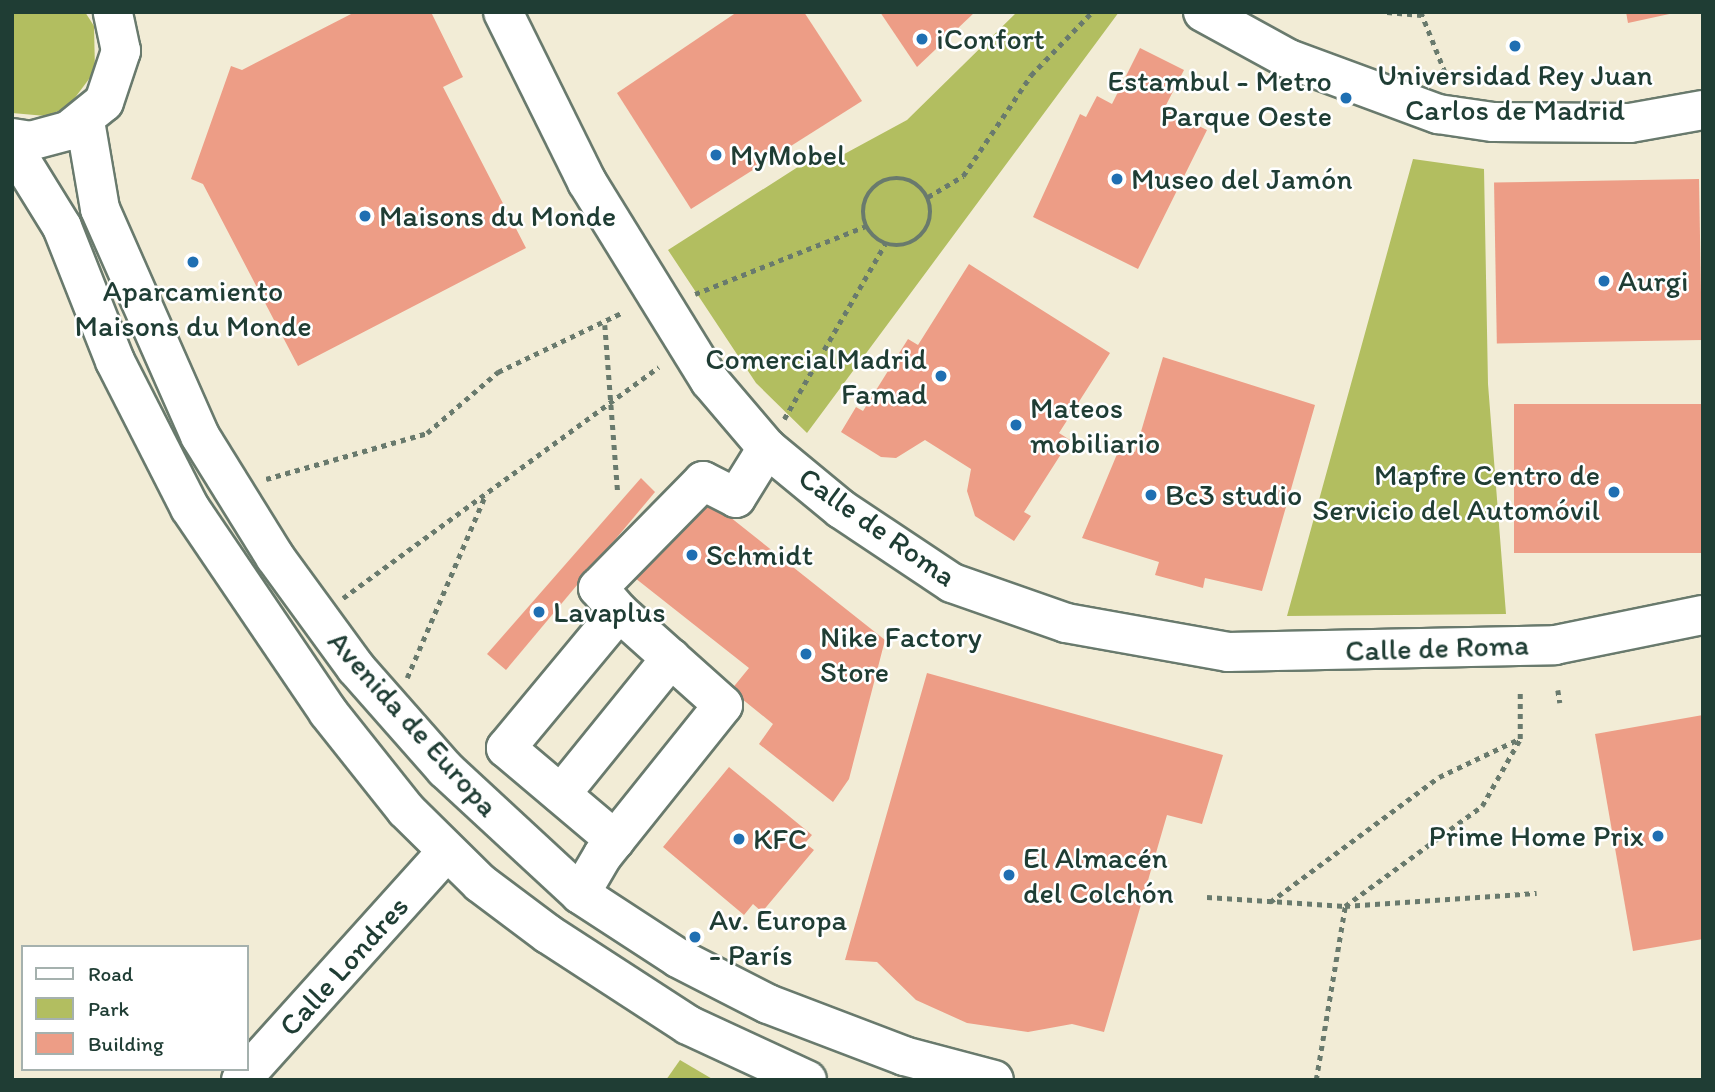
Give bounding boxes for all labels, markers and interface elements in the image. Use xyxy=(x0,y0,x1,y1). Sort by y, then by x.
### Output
place label: iConfort xyxy=(936,21,1045,57)
marker: iConfort xyxy=(914,31,930,47)
marker: Universidad Rey Juan Carlos de Madrid xyxy=(1507,38,1523,54)
place label: Universidad Rey Juan Carlos de Madrid xyxy=(1377,57,1653,127)
place label: Estambul - Metro Parque Oeste xyxy=(1108,63,1332,134)
marker: Estambul - Metro Parque Oeste xyxy=(1338,90,1354,106)
place label: MyMobel xyxy=(730,137,846,173)
marker: MyMobel xyxy=(708,147,724,163)
place label: Museo del Jamón xyxy=(1131,161,1353,197)
marker: Museo del Jamón xyxy=(1109,171,1125,187)
place label: Maisons du Monde xyxy=(379,198,617,234)
marker: Maisons du Monde xyxy=(357,208,373,224)
marker: Aparcamiento Maisons du Monde xyxy=(185,254,201,270)
place label: Aurgi xyxy=(1618,263,1688,299)
place label: Aparcamiento Maisons du Monde xyxy=(74,273,312,344)
marker: Aurgi xyxy=(1596,273,1612,289)
place label: ComercialMadrid Famad xyxy=(705,341,927,412)
marker: ComercialMadrid Famad xyxy=(933,368,949,384)
place label: Mateos mobiliario xyxy=(1030,390,1160,460)
marker: Mateos mobiliario xyxy=(1008,417,1024,433)
place label: Mapfre Centro de Servicio del Automóvil xyxy=(1314,457,1600,528)
street label: Calle de Roma xyxy=(791,460,963,594)
place label: Bc3 studio xyxy=(1165,477,1302,513)
marker: Mapfre Centro de Servicio del Automóvil xyxy=(1606,484,1622,500)
marker: Bc3 studio xyxy=(1143,487,1159,503)
place label: Schmidt xyxy=(706,537,813,573)
marker: Schmidt xyxy=(684,547,700,563)
place label: Lavaplus xyxy=(553,594,666,630)
marker: Lavaplus xyxy=(531,604,547,620)
place label: Nike Factory Store xyxy=(820,619,981,690)
street label: Avenida de Europa xyxy=(320,624,506,824)
street label: Calle de Roma xyxy=(1345,627,1529,669)
marker: Nike Factory Store xyxy=(798,646,814,662)
place label: Prime Home Prix xyxy=(1429,818,1644,854)
place label: KFC xyxy=(753,821,807,857)
marker: Prime Home Prix xyxy=(1650,828,1666,844)
marker: KFC xyxy=(731,831,747,847)
place label: El Almacén del Colchón xyxy=(1023,840,1174,910)
marker: El Almacén del Colchón xyxy=(1001,867,1017,883)
street label: Calle Londres xyxy=(272,889,416,1043)
place label: Av. Europa - París xyxy=(709,902,846,972)
marker: Av. Europa - París xyxy=(687,929,703,945)
legend xyxy=(21,945,248,1071)
text: Road xyxy=(88,961,133,986)
text: Park xyxy=(88,996,129,1021)
text: Building xyxy=(88,1031,164,1056)

